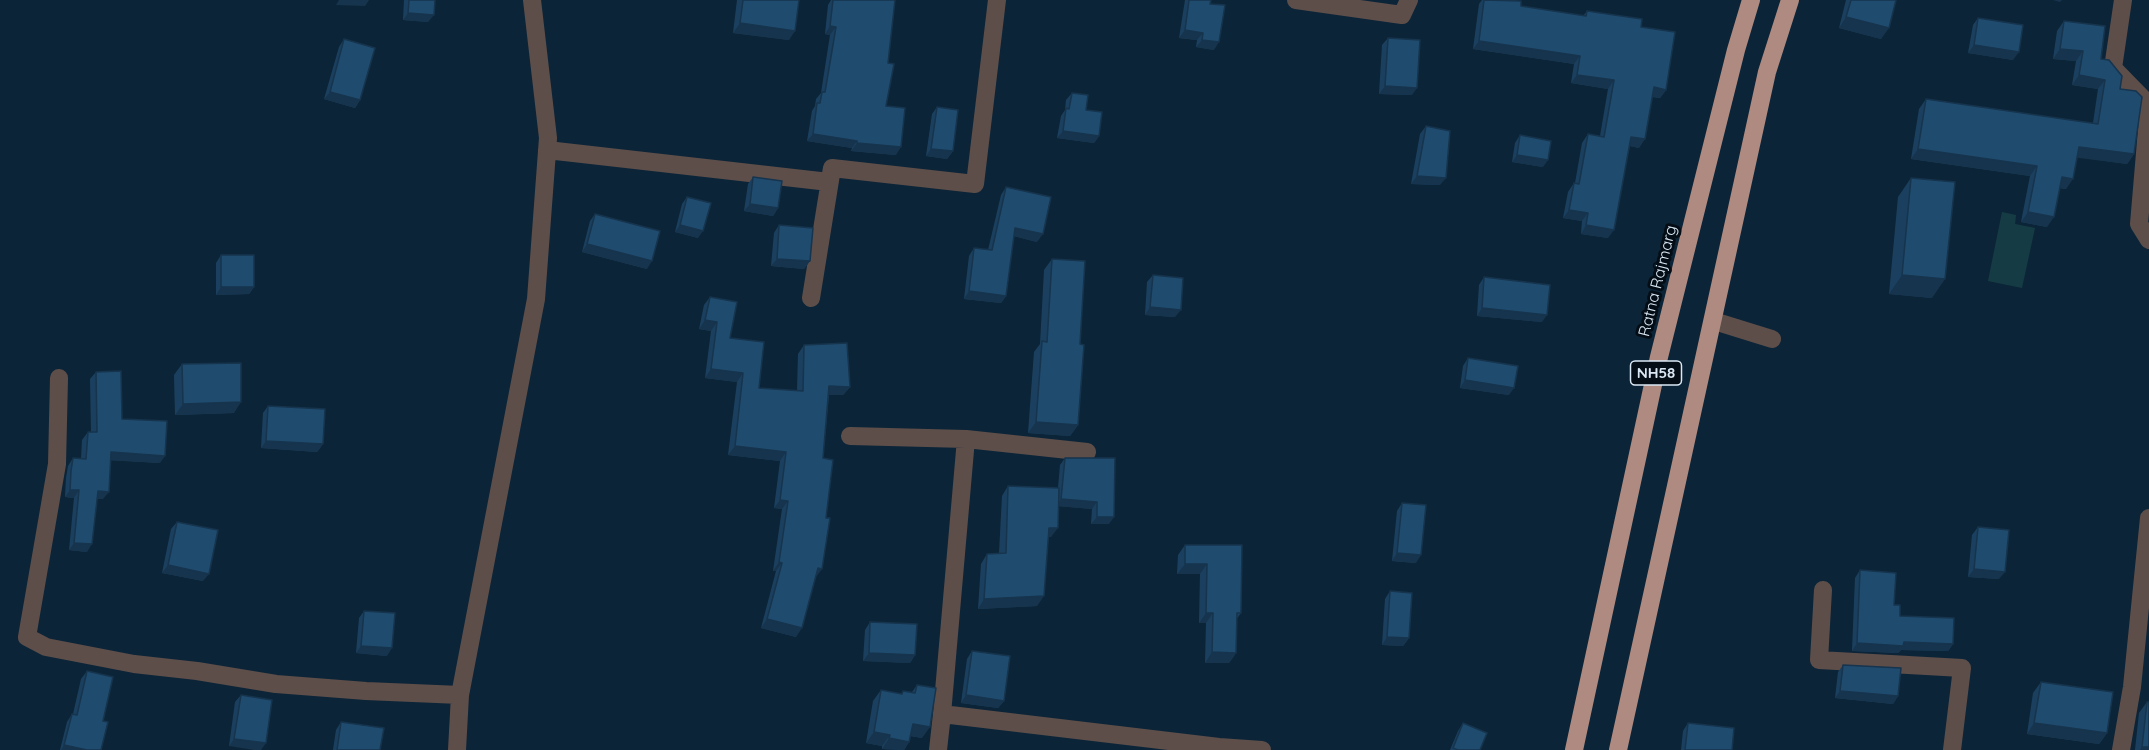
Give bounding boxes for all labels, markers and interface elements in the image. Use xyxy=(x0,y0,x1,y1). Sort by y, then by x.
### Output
street label: Ratna Rajmarg xyxy=(1635,223,1681,339)
road number: NH58 xyxy=(1630,361,1682,385)

